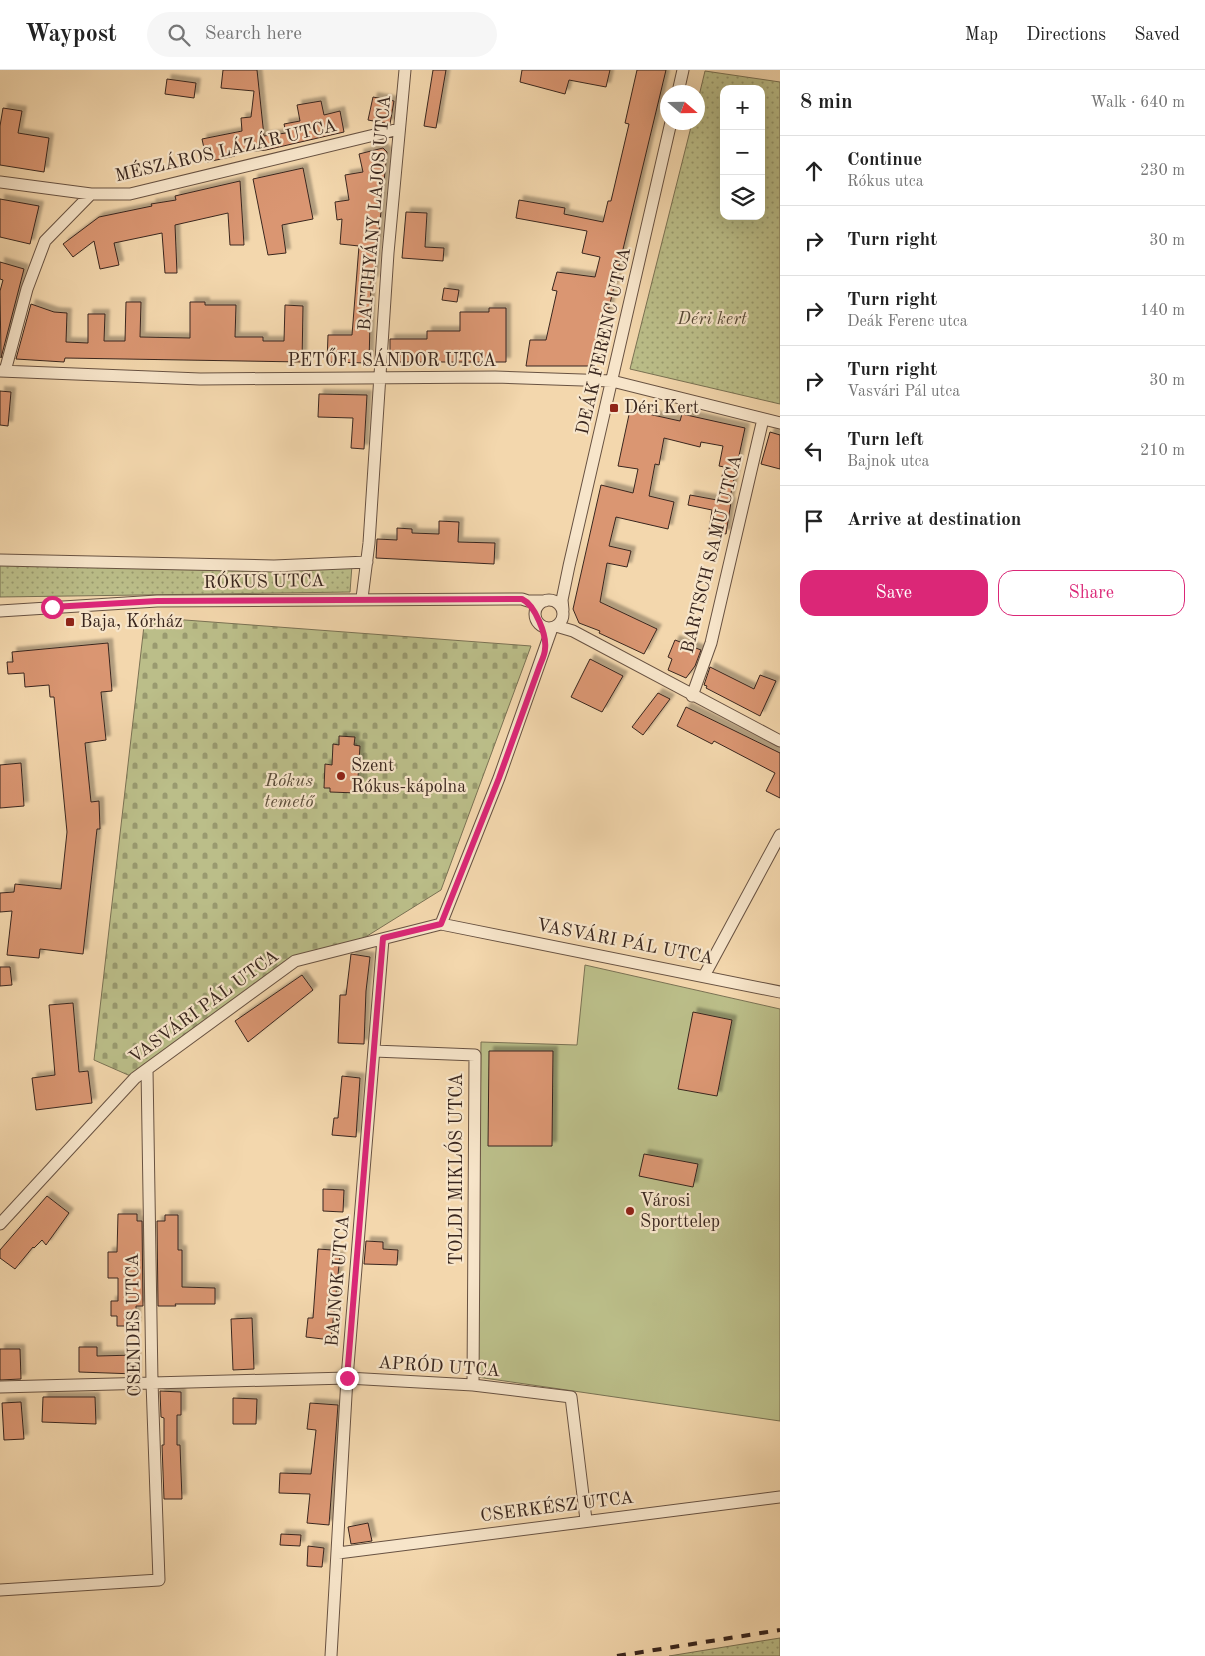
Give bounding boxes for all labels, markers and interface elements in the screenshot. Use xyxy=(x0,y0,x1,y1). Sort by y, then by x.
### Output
search box xyxy=(147,12,497,57)
icon: search xyxy=(165,21,193,49)
text: Waypost xyxy=(25,23,117,47)
text: Search here xyxy=(205,25,302,44)
text: Map xyxy=(965,26,998,44)
text: Directions xyxy=(1026,26,1106,44)
text: Saved xyxy=(1134,26,1180,44)
north arrow xyxy=(660,85,705,130)
map controls xyxy=(720,85,765,220)
button: + xyxy=(720,85,765,130)
text: 8 min xyxy=(800,92,853,113)
street label: BATTHYÁNY LAJOS UTCA xyxy=(352,94,394,332)
text: Walk · 640 m xyxy=(1090,95,1185,111)
street label: MÉSZÁROS LÁZÁR UTCA xyxy=(113,113,339,185)
button: − xyxy=(720,130,765,175)
text: Continue xyxy=(847,151,922,170)
icon: ahead xyxy=(800,157,828,185)
text: 230 m xyxy=(1140,163,1185,179)
text: Rókus utca xyxy=(847,174,924,190)
button: layers xyxy=(720,175,765,220)
icon: right xyxy=(800,227,828,255)
text: Turn right xyxy=(847,231,937,250)
text: 30 m xyxy=(1149,233,1185,249)
street label: DEÁK FERENC UTCA xyxy=(570,245,634,436)
text: Turn right xyxy=(847,291,937,310)
icon: right xyxy=(800,297,828,325)
text: 140 m xyxy=(1140,303,1185,319)
park label: Déri kert xyxy=(676,310,747,328)
text: Deák Ferenc utca xyxy=(847,314,968,330)
street label: PETŐFI SÁNDOR UTCA xyxy=(287,347,497,370)
text: Turn right xyxy=(847,361,937,380)
icon: right xyxy=(800,367,828,395)
text: 30 m xyxy=(1149,373,1185,389)
text: Vasvári Pál utca xyxy=(847,384,960,400)
place label: Déri Kert xyxy=(624,399,699,417)
marker: Déri Kert xyxy=(608,402,620,414)
text: Turn left xyxy=(847,431,924,450)
icon: left xyxy=(800,437,828,465)
text: 210 m xyxy=(1140,443,1185,459)
street label: BARTSCH SAMU UTCA xyxy=(679,453,745,655)
text: Bajnok utca xyxy=(847,454,929,470)
icon: arrive xyxy=(800,507,828,535)
text: Arrive at destination xyxy=(847,511,1021,530)
street label: RÓKUS UTCA xyxy=(203,567,325,592)
button: Save xyxy=(800,570,988,616)
button: Share xyxy=(998,570,1185,616)
route start xyxy=(41,596,64,619)
place label: Baja, Kórház xyxy=(80,613,183,631)
marker: Baja, Kórház xyxy=(64,616,76,628)
place label: Szent Rókus-kápolna xyxy=(351,757,466,796)
marker: Szent Rókus-kápolna xyxy=(335,770,347,782)
park label: Rókus temető xyxy=(264,772,315,811)
street label: VASVÁRI PÁL UTCA xyxy=(535,912,716,968)
street label: VASVÁRI PÁL UTCA xyxy=(124,943,282,1067)
street label: TOLDI MIKLÓS UTCA xyxy=(443,1073,466,1265)
place label: Városi Sporttelep xyxy=(640,1192,720,1231)
marker: Városi Sporttelep xyxy=(624,1205,636,1217)
street label: BAJNOK UTCA xyxy=(323,1214,353,1348)
street label: CSENDES UTCA xyxy=(124,1253,144,1397)
street label: APRÓD UTCA xyxy=(377,1349,501,1380)
route end xyxy=(336,1367,359,1390)
street label: CSERKÉSZ UTCA xyxy=(479,1485,635,1525)

